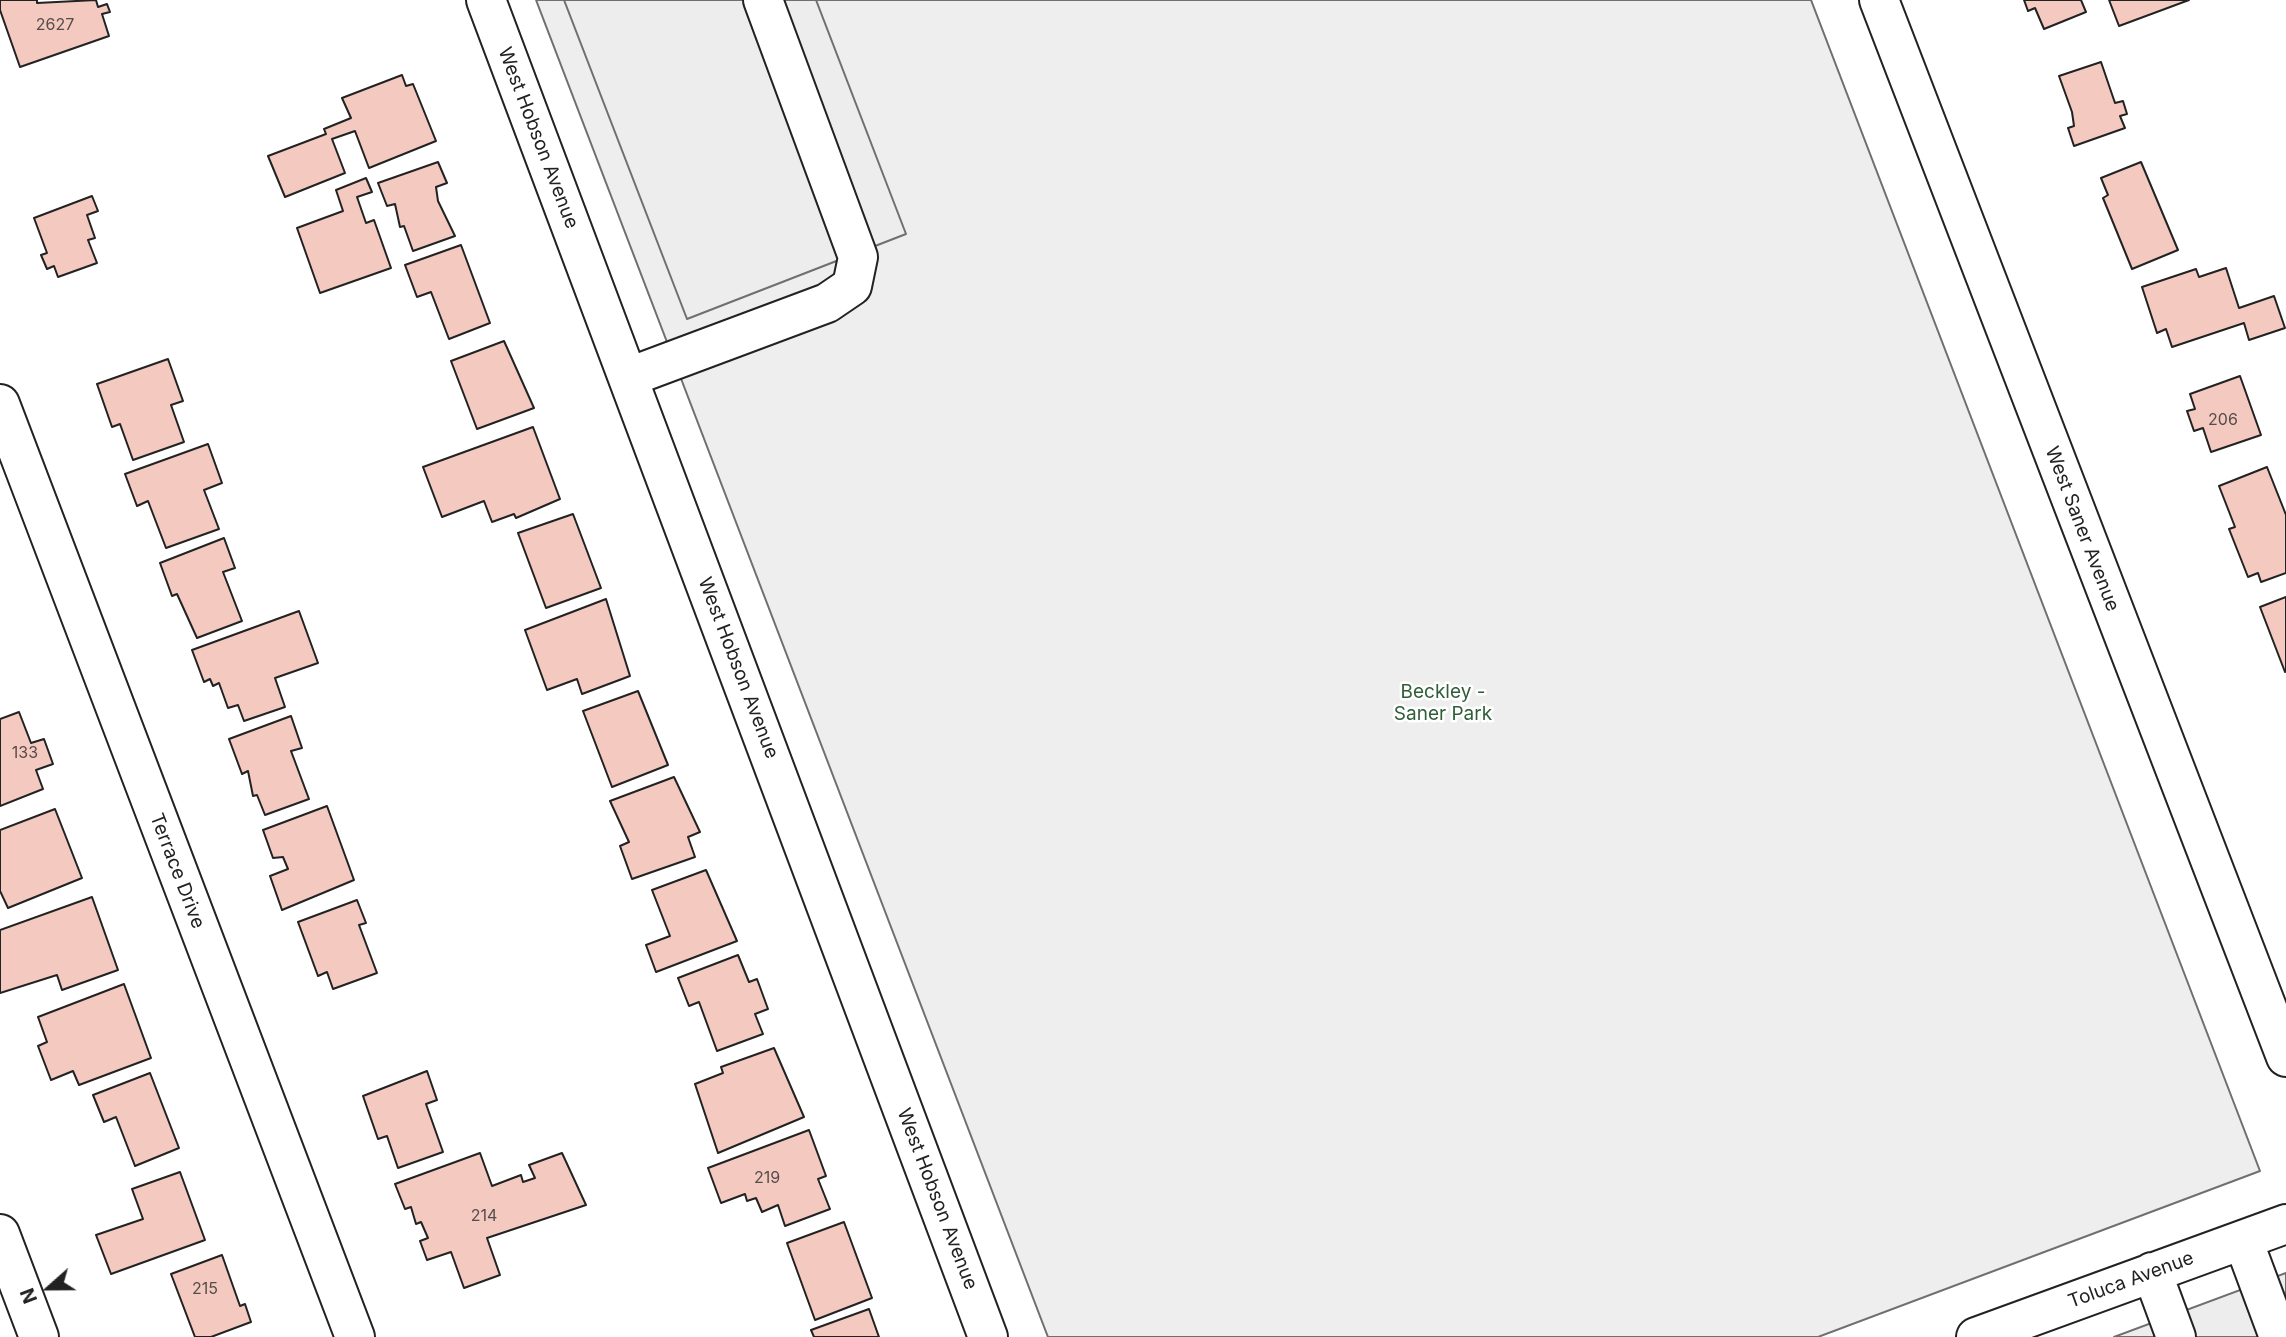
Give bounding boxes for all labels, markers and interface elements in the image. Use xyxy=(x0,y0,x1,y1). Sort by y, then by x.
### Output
house number: 2627 xyxy=(36,15,74,35)
street label: West Hobson Avenue xyxy=(493,44,583,232)
house number: 206 xyxy=(2208,410,2238,430)
street label: West Saner Avenue xyxy=(2040,443,2124,615)
street label: West Hobson Avenue xyxy=(693,574,783,762)
park label: Beckley - Saner Park xyxy=(1394,681,1492,725)
house number: 133 xyxy=(12,743,38,763)
street label: Terrace Drive xyxy=(145,810,209,932)
street label: West Hobson Avenue xyxy=(892,1105,982,1293)
house number: 219 xyxy=(754,1168,780,1188)
house number: 214 xyxy=(471,1206,497,1226)
street label: Toluca Avenue xyxy=(2065,1247,2197,1313)
north arrow xyxy=(14,1253,84,1323)
house number: 215 xyxy=(192,1279,218,1299)
text: N xyxy=(16,1285,42,1307)

